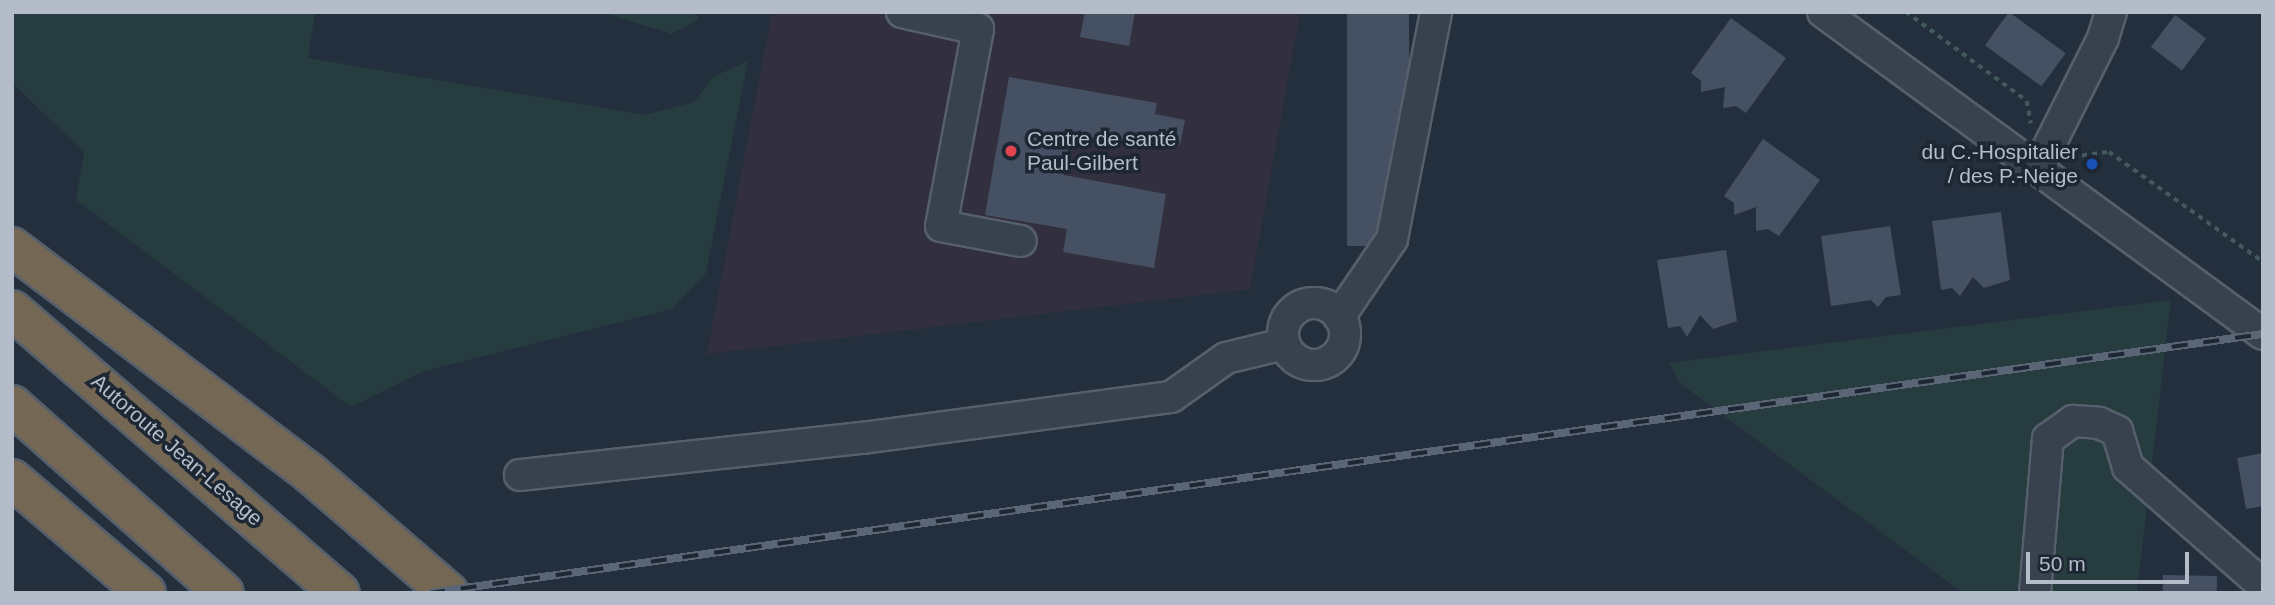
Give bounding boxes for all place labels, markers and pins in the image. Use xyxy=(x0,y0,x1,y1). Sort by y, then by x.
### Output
place label: Centre de santé Paul-Gilbert xyxy=(1027,126,1176,176)
place label: du C.-Hospitalier / des P.-Neige xyxy=(1922,139,2078,189)
marker: Centre de santé Paul-Gilbert xyxy=(1001,141,1021,161)
marker: du C.-Hospitalier / des P.-Neige xyxy=(2084,156,2100,172)

